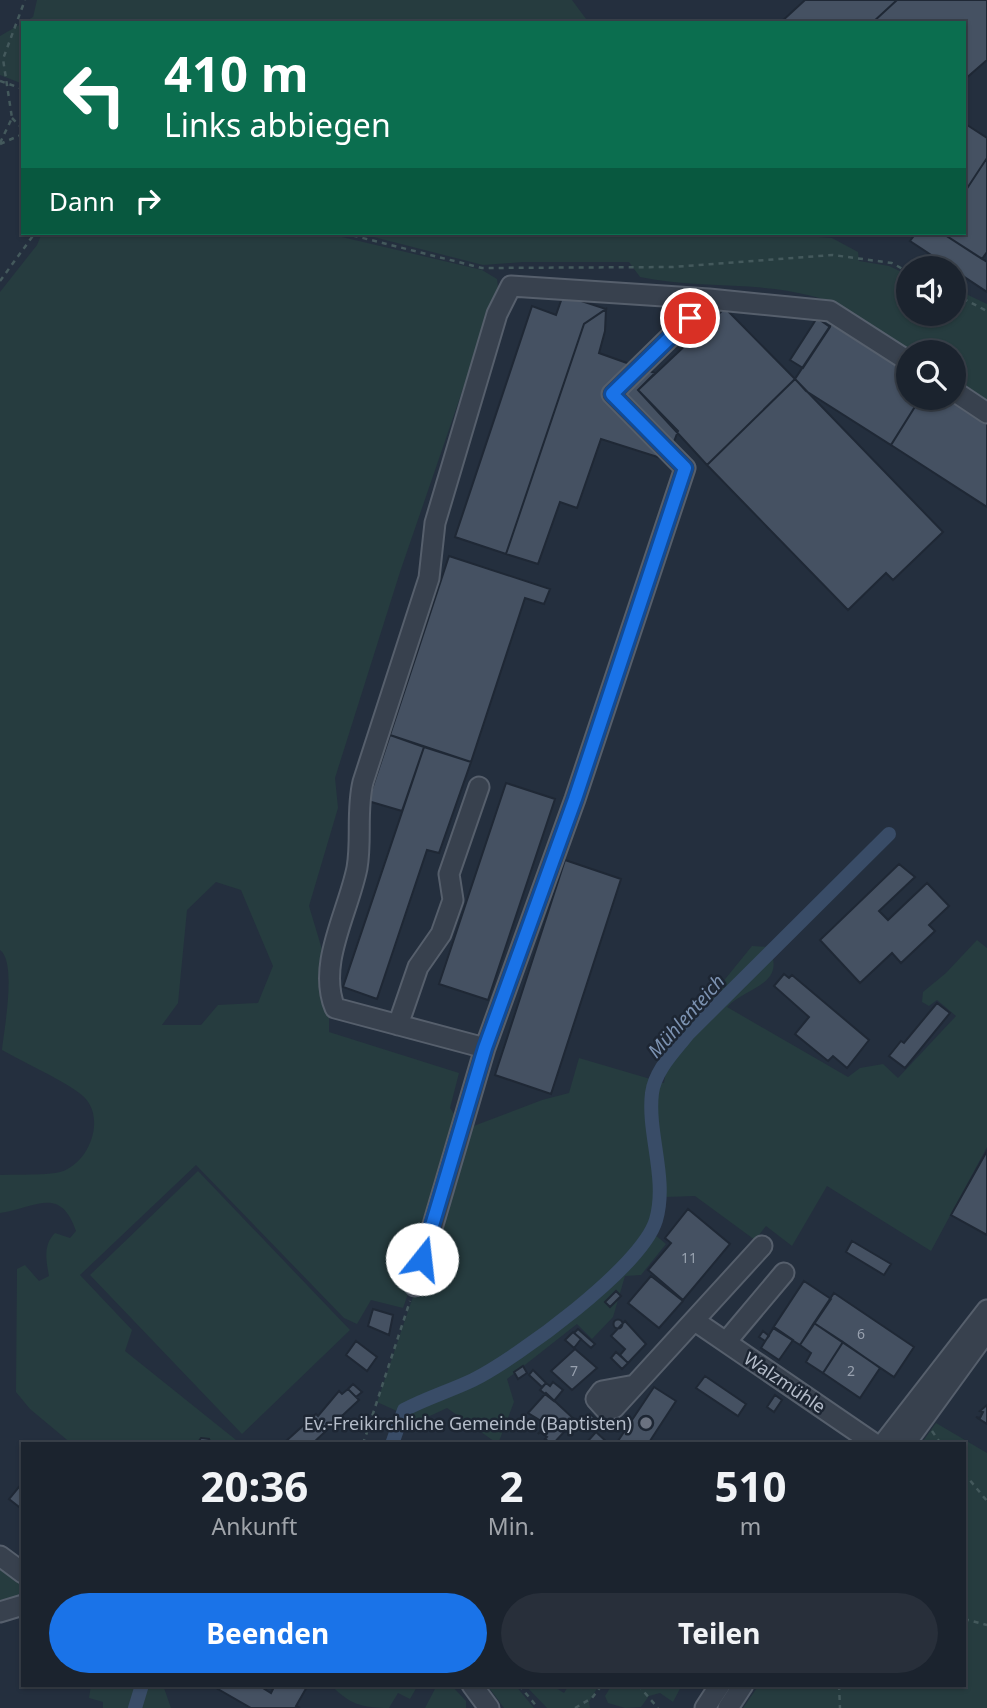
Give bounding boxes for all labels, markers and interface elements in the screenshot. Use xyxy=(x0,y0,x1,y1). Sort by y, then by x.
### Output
text: 410 m xyxy=(164,40,309,106)
icon: left xyxy=(49,49,140,140)
text: Links abbiegen xyxy=(164,103,391,146)
icon: right xyxy=(129,182,167,220)
text: Dann xyxy=(49,183,115,219)
map controls xyxy=(896,256,966,410)
button: sound xyxy=(896,256,966,326)
pin xyxy=(660,288,720,348)
icon: arrive xyxy=(671,299,709,337)
button: search xyxy=(896,340,966,410)
water label: Mühlenteich xyxy=(642,969,730,1063)
position arrow xyxy=(385,1222,459,1296)
house number: 11 xyxy=(681,1248,697,1267)
house number: 6 xyxy=(857,1324,865,1343)
street label: Walzmühle xyxy=(740,1346,830,1418)
house number: 7 xyxy=(570,1361,578,1380)
house number: 2 xyxy=(847,1361,855,1380)
place label: Ev.-Freikirchliche Gemeinde (Baptisten) xyxy=(304,1411,632,1435)
marker: Ev.-Freikirchliche Gemeinde (Baptisten) xyxy=(638,1415,654,1431)
text: 20:36 xyxy=(200,1457,308,1514)
text: 2 xyxy=(499,1457,523,1514)
text: 510 xyxy=(714,1457,787,1514)
text: Ankunft xyxy=(211,1510,297,1542)
text: Min. xyxy=(488,1510,535,1542)
text: m xyxy=(740,1510,761,1542)
button: Beenden xyxy=(49,1593,487,1673)
button: Teilen xyxy=(501,1593,938,1673)

